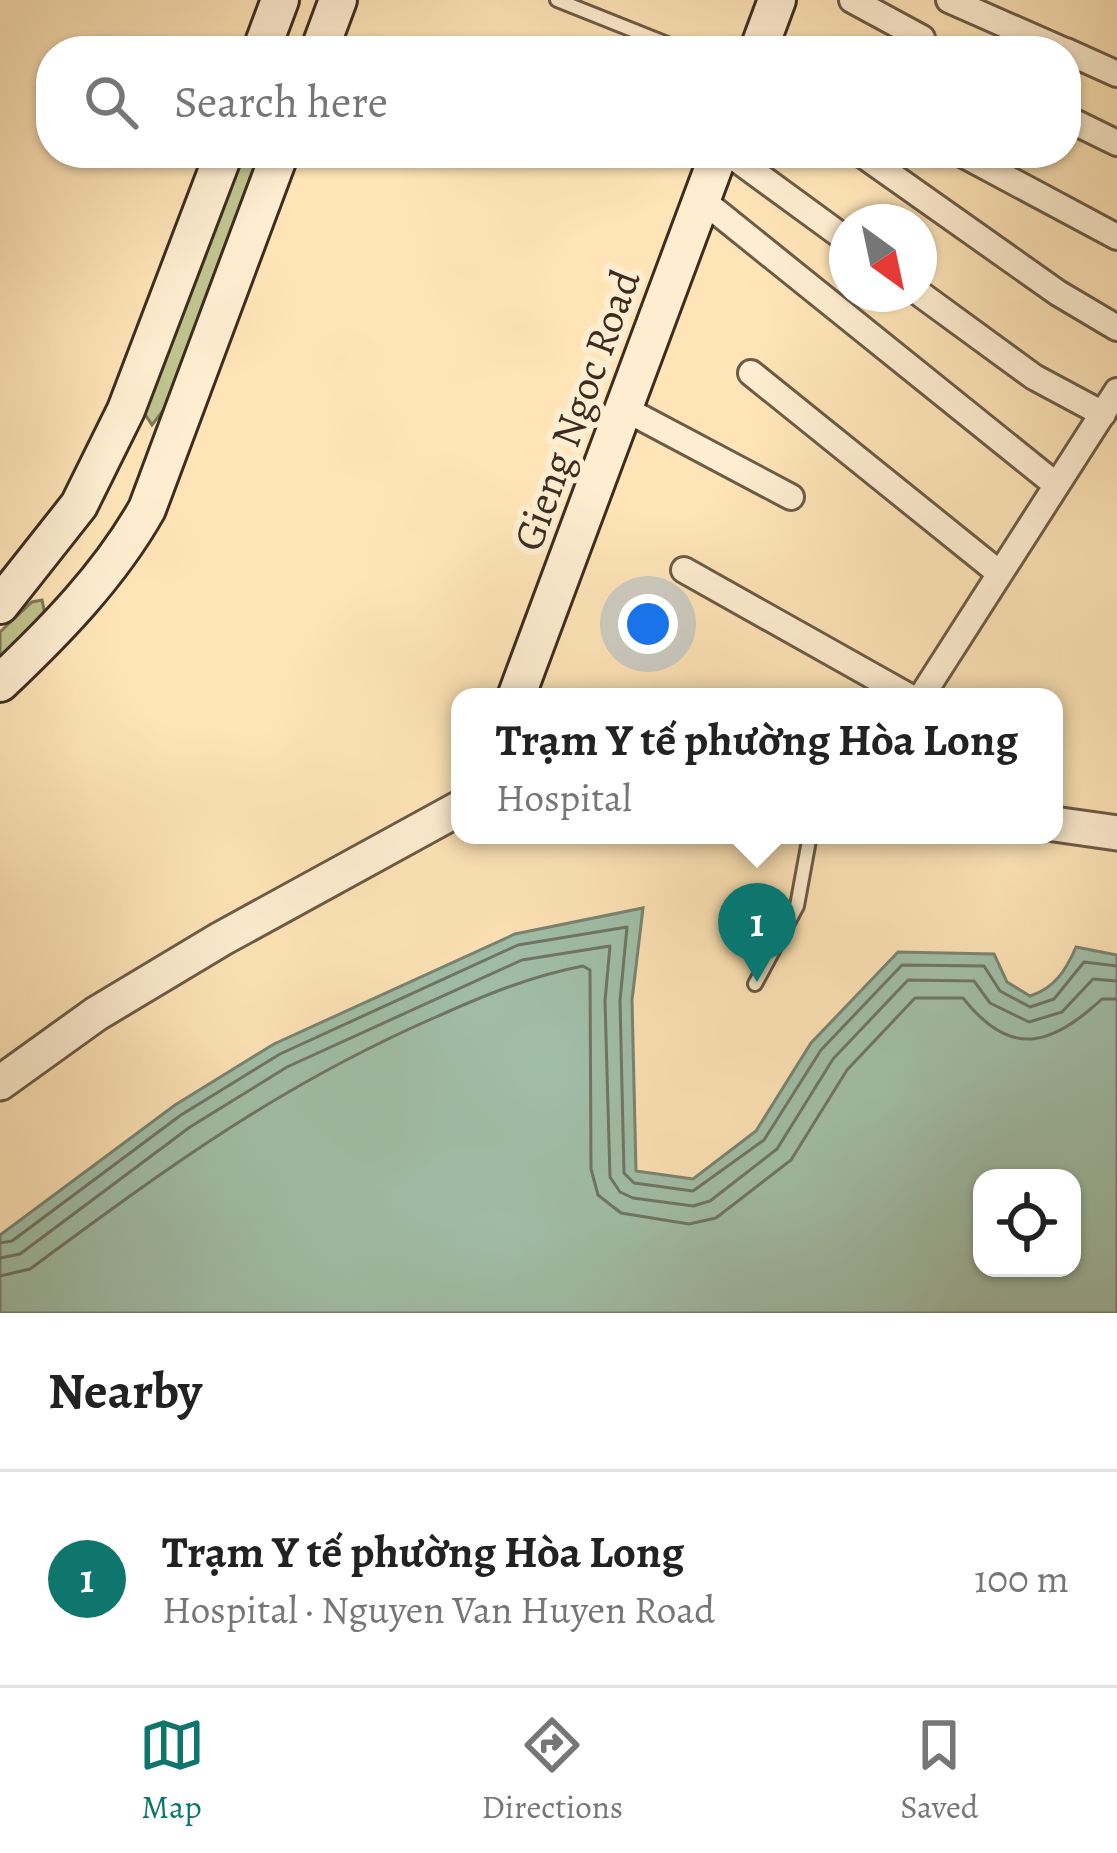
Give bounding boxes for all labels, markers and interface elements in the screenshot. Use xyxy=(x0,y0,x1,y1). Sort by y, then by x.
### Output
search box xyxy=(36,36,1081,168)
icon: search xyxy=(78,69,144,135)
text: Search here xyxy=(174,71,388,133)
north arrow xyxy=(829,204,937,312)
street label: Gieng Ngoc Road xyxy=(499,261,653,558)
your location xyxy=(618,594,678,654)
popup xyxy=(451,688,1063,844)
text: Trạm Y tế phường Hòa Long xyxy=(496,709,1018,771)
text: Hospital xyxy=(496,771,632,824)
pin: 1 xyxy=(718,883,796,982)
map controls xyxy=(973,1169,1081,1277)
button: locate xyxy=(973,1169,1081,1277)
text: Nearby xyxy=(48,1356,202,1426)
text: Trạm Y tế phường Hòa Long xyxy=(162,1521,684,1583)
text: 1 xyxy=(80,1552,94,1605)
text: 100 m xyxy=(974,1552,1069,1605)
text: Hospital · Nguyen Van Huyen Road xyxy=(162,1583,715,1636)
tab: Map xyxy=(139,1712,205,1829)
tab: Directions xyxy=(482,1712,623,1829)
tab: Saved xyxy=(900,1712,978,1829)

